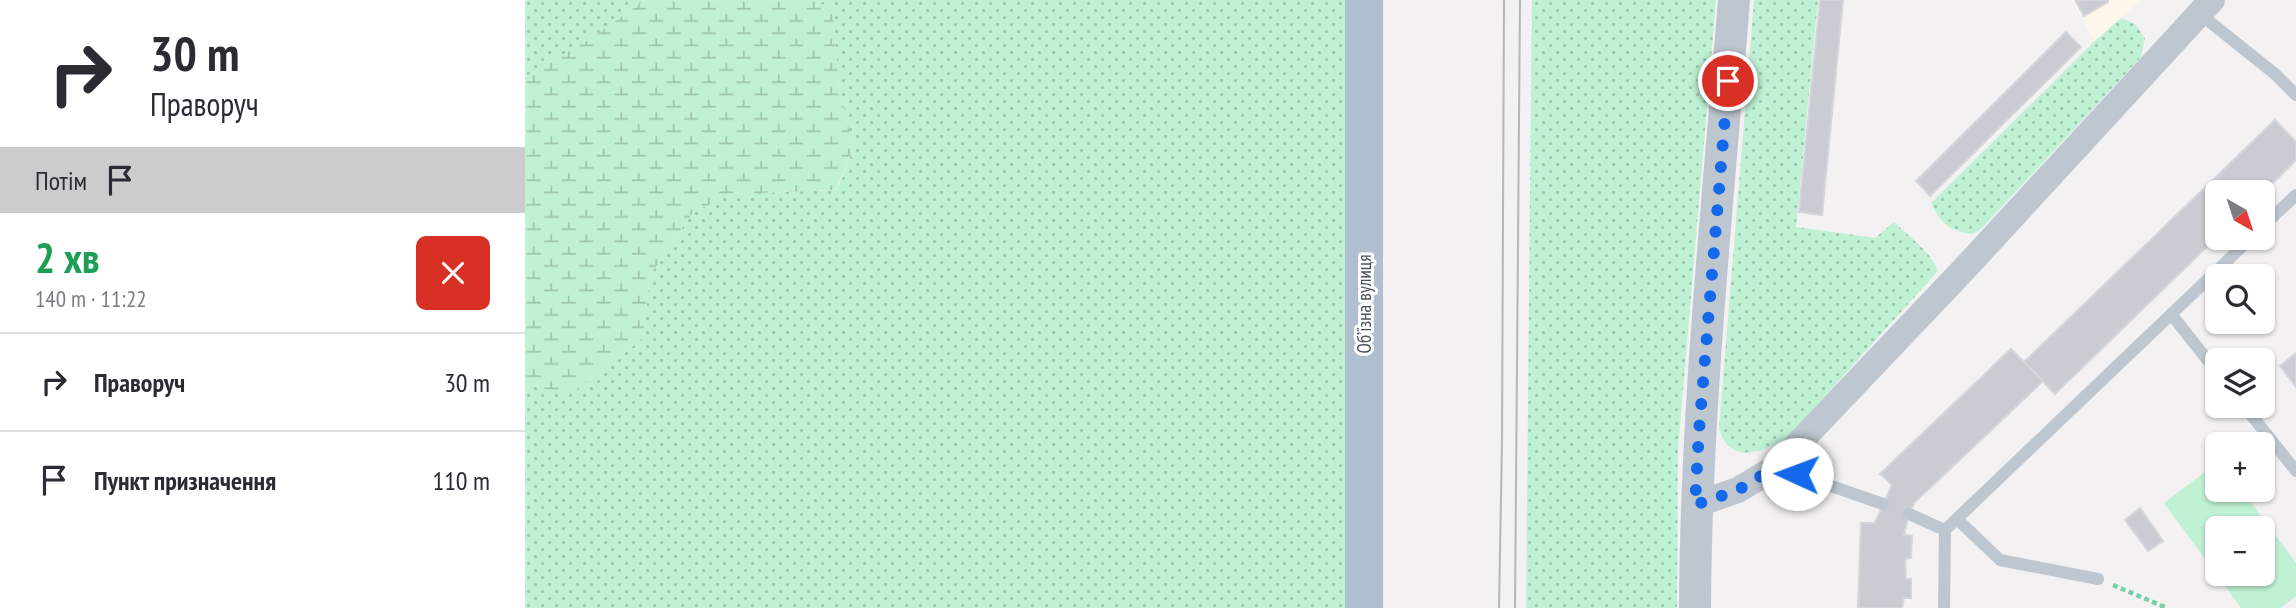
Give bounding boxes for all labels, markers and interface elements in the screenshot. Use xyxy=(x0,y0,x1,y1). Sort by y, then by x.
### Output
text: 30 m xyxy=(150,21,239,85)
icon: right xyxy=(35,28,126,119)
pin xyxy=(1698,51,1758,111)
icon: arrive xyxy=(1709,62,1747,100)
text: Праворуч xyxy=(150,83,259,125)
icon: arrive xyxy=(101,161,139,199)
text: Потім xyxy=(35,164,87,197)
north arrow xyxy=(2205,180,2275,250)
map controls xyxy=(2205,180,2275,586)
text: 2 хв xyxy=(35,230,100,285)
button: close xyxy=(416,236,490,310)
street label: Обʼїзна вулиця xyxy=(1352,254,1376,354)
button: search xyxy=(2205,264,2275,334)
text: 140 m · 11:22 xyxy=(35,284,147,313)
button: layers xyxy=(2205,348,2275,418)
icon: right xyxy=(35,363,73,401)
text: Праворуч xyxy=(94,366,185,399)
text: 30 m xyxy=(444,366,490,399)
button: + xyxy=(2205,432,2275,502)
position arrow xyxy=(1760,437,1834,511)
icon: arrive xyxy=(35,461,73,499)
text: Пункт призначення xyxy=(94,464,276,497)
text: 110 m xyxy=(432,464,490,497)
button: − xyxy=(2205,516,2275,586)

